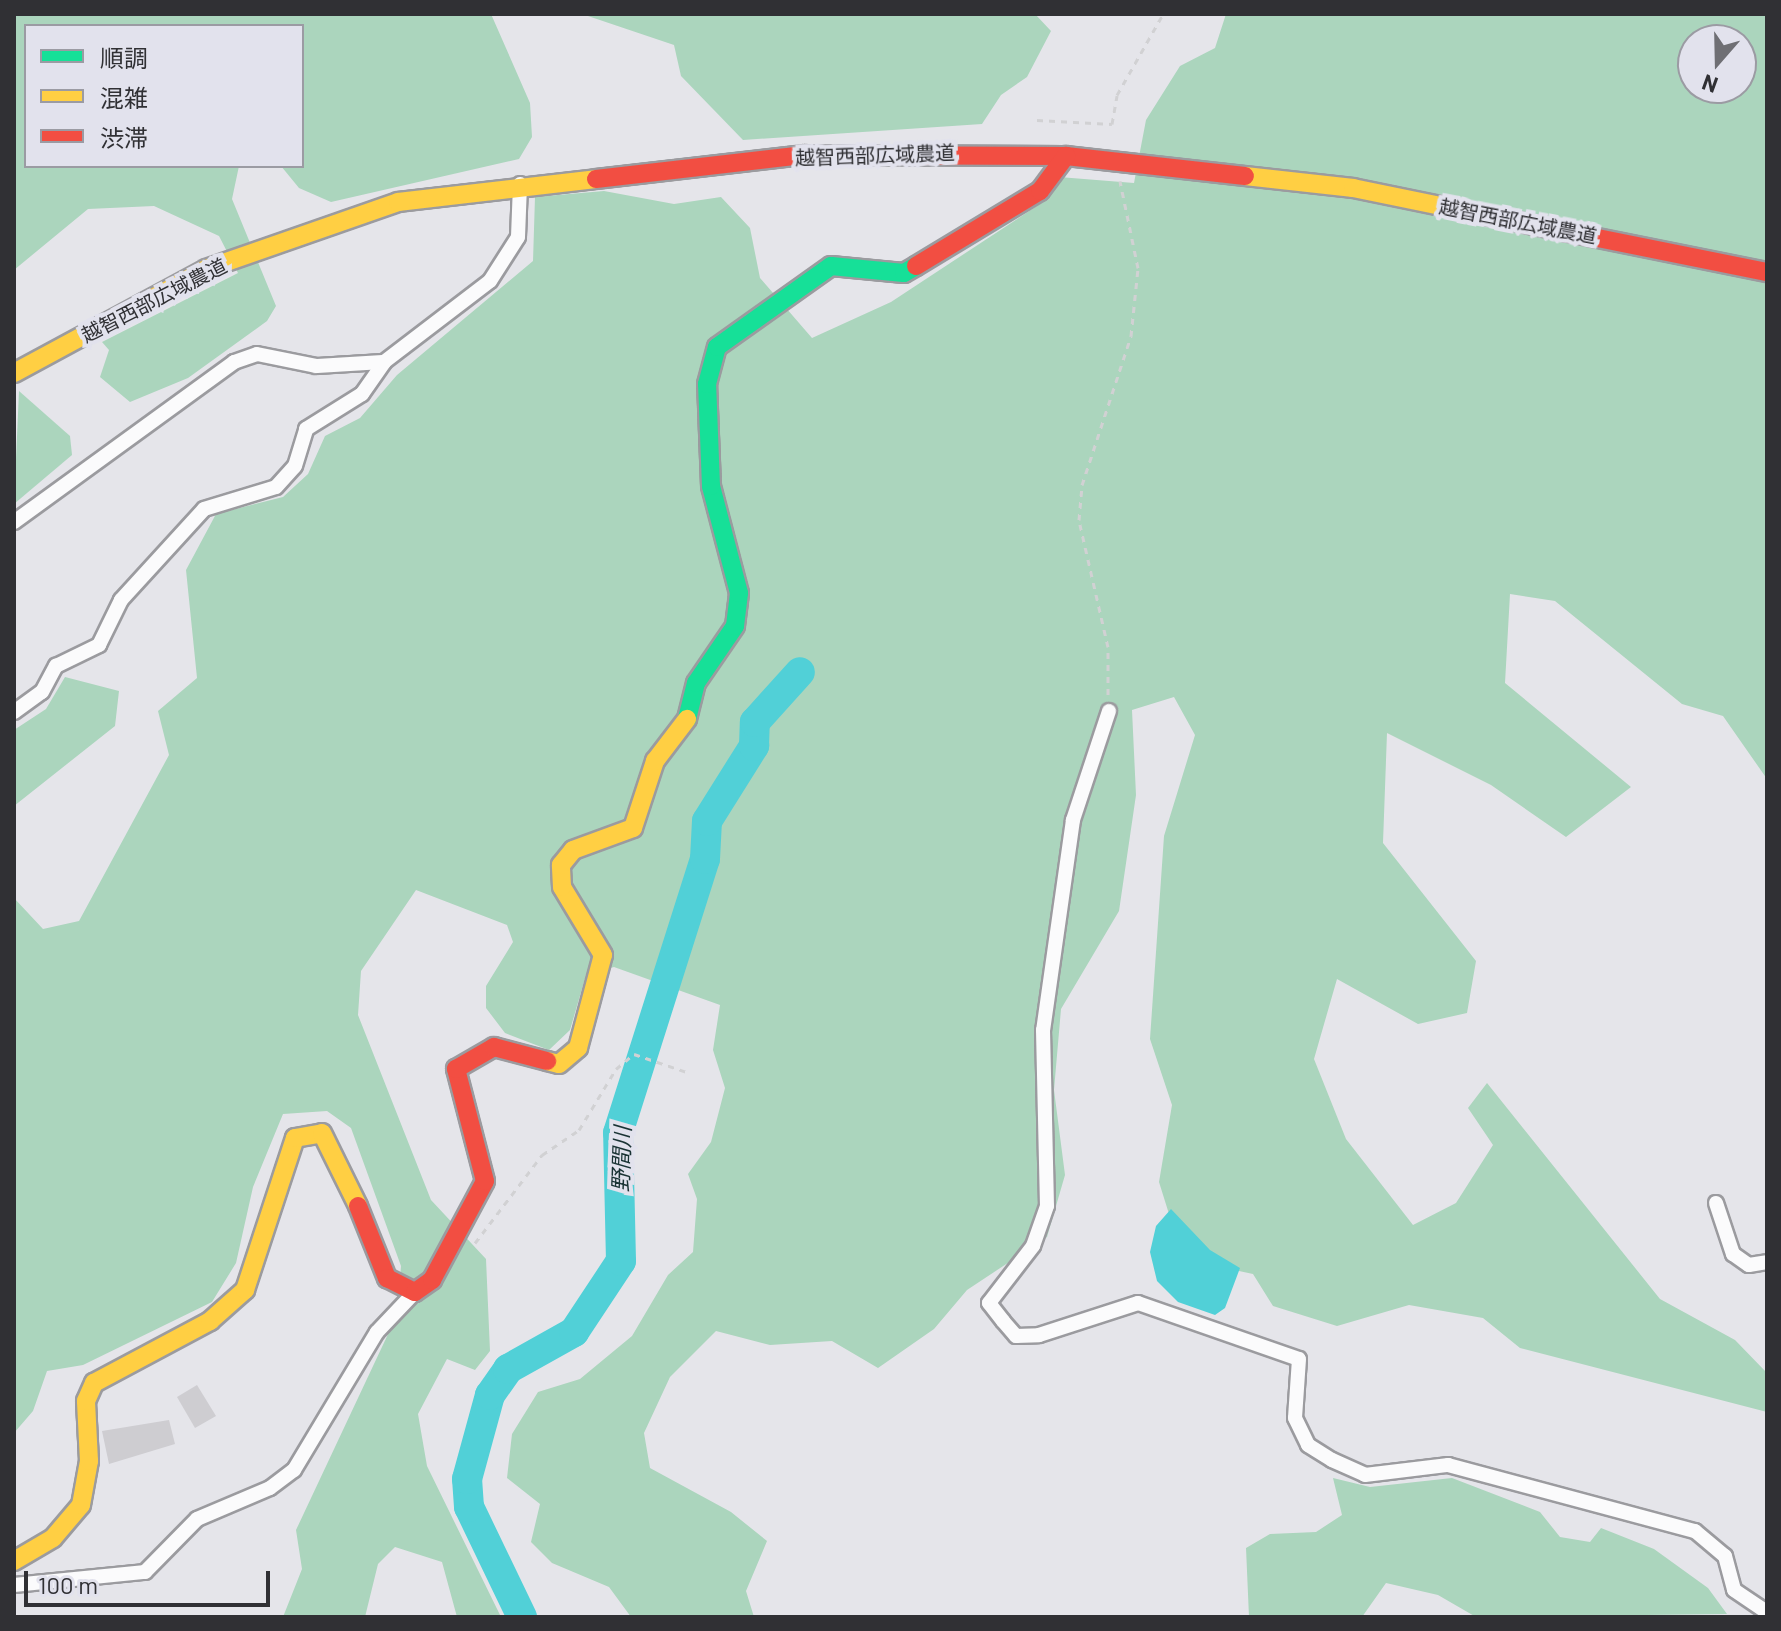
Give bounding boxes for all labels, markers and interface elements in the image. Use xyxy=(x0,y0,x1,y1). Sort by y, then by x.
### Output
legend xyxy=(24,24,304,168)
north arrow xyxy=(1677,24,1757,104)
text: 順調 xyxy=(100,43,148,72)
text: N xyxy=(1698,70,1721,99)
text: 混雑 xyxy=(100,83,148,112)
text: 渋滞 xyxy=(100,123,148,152)
street label: 越智西部広域農道 xyxy=(795,140,955,170)
street label: 越智西部広域農道 xyxy=(1437,194,1599,248)
street label: 越智西部広域農道 xyxy=(77,253,231,347)
water label: 野間川 xyxy=(607,1126,635,1192)
scale bar xyxy=(28,1555,274,1605)
text: 100 m xyxy=(38,1570,98,1599)

